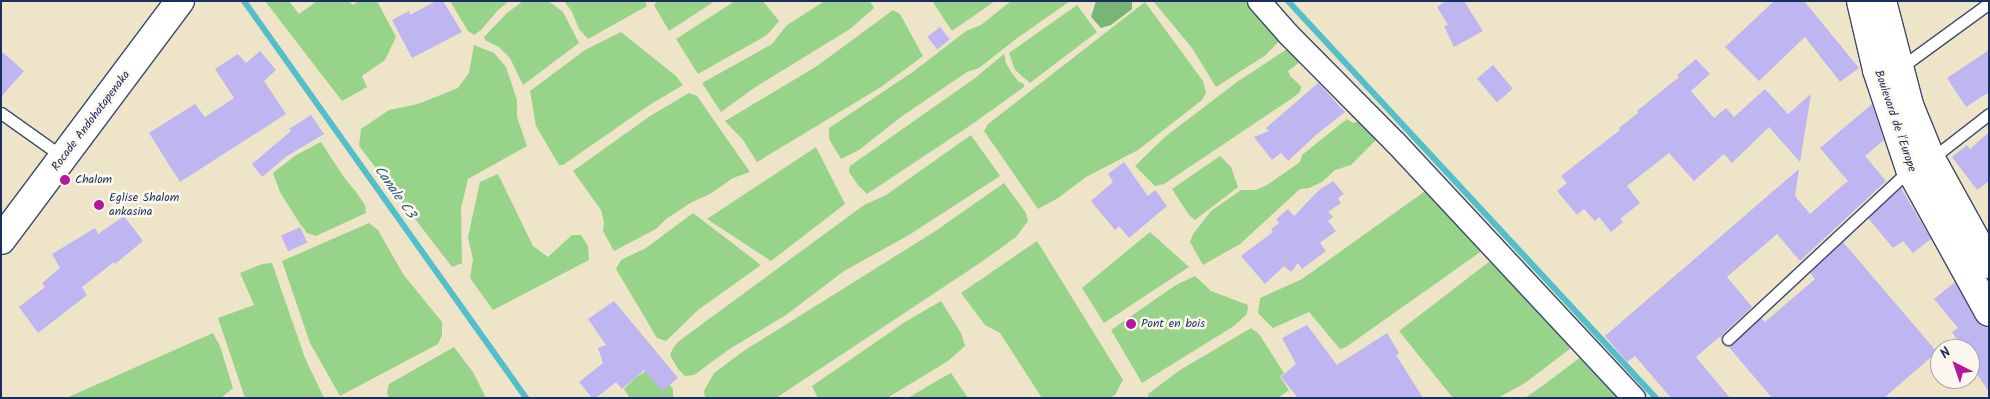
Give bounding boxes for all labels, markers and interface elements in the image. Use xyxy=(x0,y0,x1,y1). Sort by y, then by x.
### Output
street label: Rocade Andohatapenaka xyxy=(49,68,133,174)
street label: Boulevard de l'Europe xyxy=(1871,68,1919,174)
water label: Canale C3 xyxy=(371,162,419,222)
place label: Chalom xyxy=(75,173,112,187)
marker: Chalom xyxy=(59,174,71,186)
place label: Eglise Shalom ankasina xyxy=(109,191,179,219)
marker: Eglise Shalom ankasina xyxy=(93,199,105,211)
place label: Pont en bois xyxy=(1141,317,1205,331)
marker: Pont en bois xyxy=(1125,318,1137,330)
north arrow xyxy=(1930,339,1980,389)
text: N xyxy=(1935,342,1956,365)

